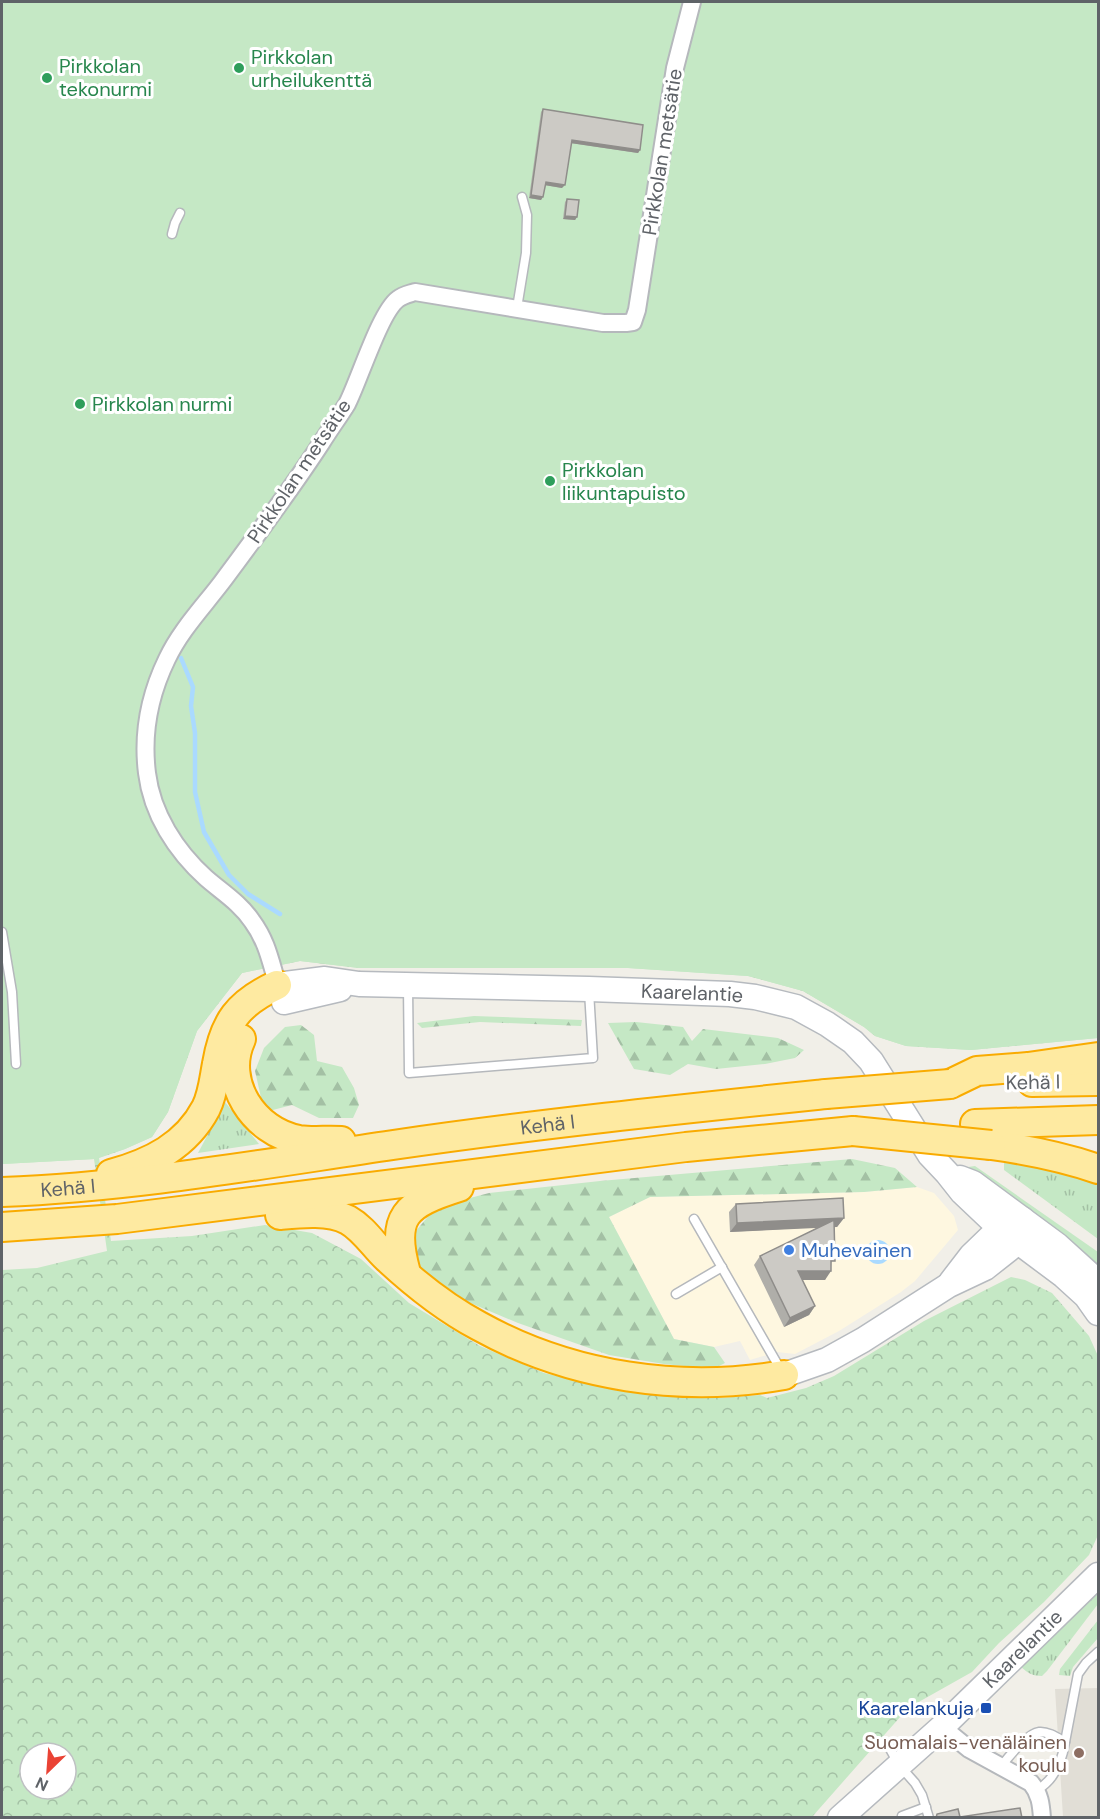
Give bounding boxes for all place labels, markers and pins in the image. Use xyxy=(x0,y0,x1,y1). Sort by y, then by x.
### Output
place label: Pirkkolan urheilukenttä xyxy=(251,44,372,93)
place label: Pirkkolan tekonurmi xyxy=(59,53,152,102)
marker: Pirkkolan urheilukenttä xyxy=(232,61,246,75)
marker: Pirkkolan tekonurmi xyxy=(40,71,54,85)
place label: Pirkkolan nurmi xyxy=(92,391,232,417)
marker: Pirkkolan nurmi xyxy=(73,397,87,411)
place label: Pirkkolan liikuntapuisto xyxy=(562,457,686,506)
marker: Pirkkolan liikuntapuisto xyxy=(543,474,557,488)
place label: Muhevainen xyxy=(801,1237,912,1263)
marker: Muhevainen xyxy=(782,1243,796,1257)
place label: Kaarelankuja xyxy=(859,1695,974,1721)
marker: Kaarelankuja xyxy=(979,1701,993,1715)
place label: Suomalais-venäläinen koulu xyxy=(864,1729,1067,1778)
marker: Suomalais-venäläinen koulu xyxy=(1072,1746,1086,1760)

